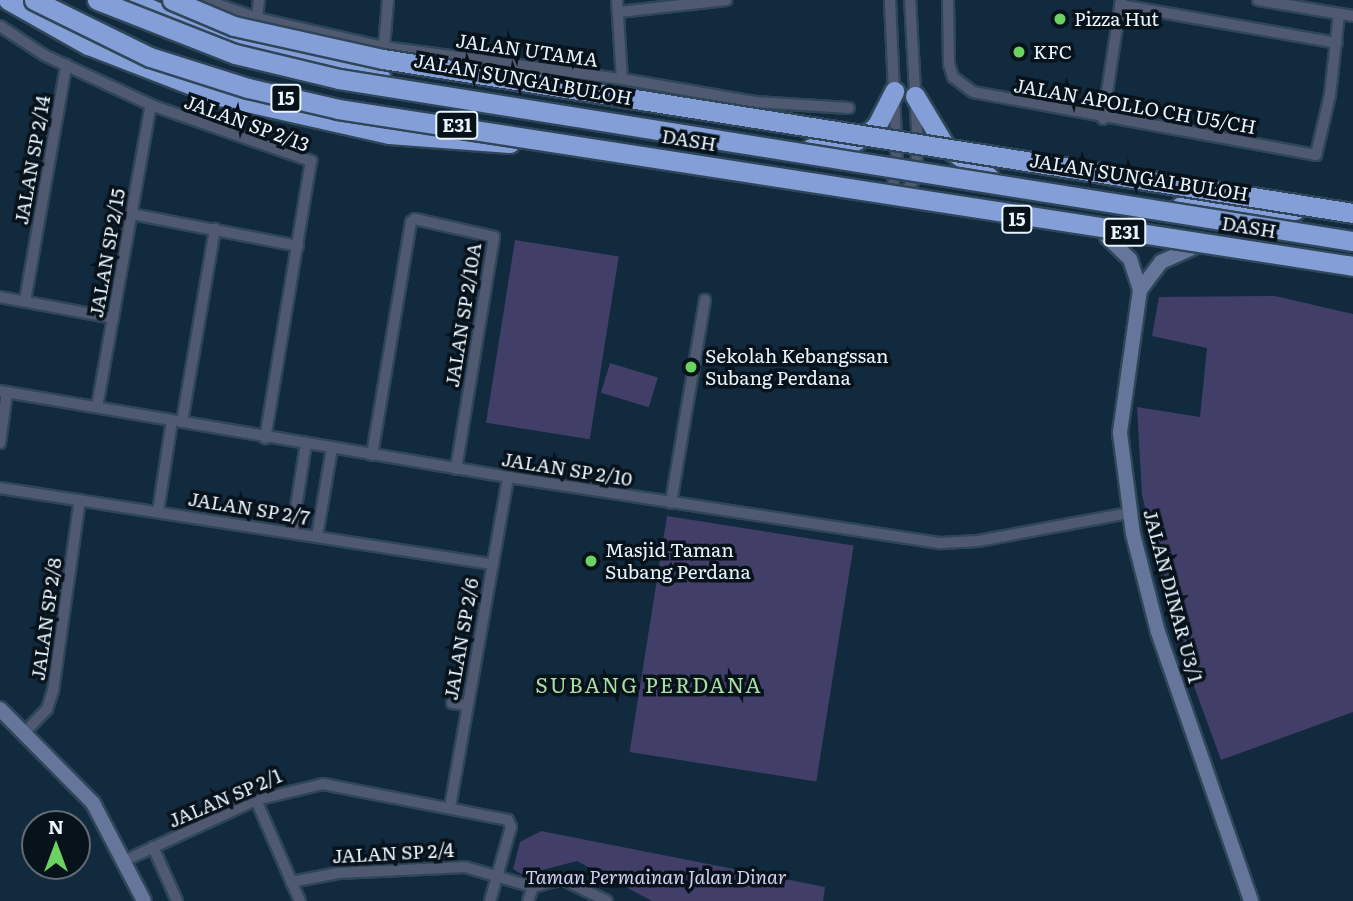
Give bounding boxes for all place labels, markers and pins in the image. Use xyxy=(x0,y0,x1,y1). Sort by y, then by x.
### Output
place label: Pizza Hut xyxy=(1074,8,1159,30)
marker: Pizza Hut xyxy=(1052,11,1068,27)
place label: KFC xyxy=(1033,41,1072,63)
marker: KFC xyxy=(1011,44,1027,60)
place label: Sekolah Kebangssan Subang Perdana xyxy=(705,345,889,389)
marker: Sekolah Kebangssan Subang Perdana xyxy=(683,359,699,375)
place label: Masjid Taman Subang Perdana xyxy=(605,539,751,583)
marker: Masjid Taman Subang Perdana xyxy=(583,553,599,569)

